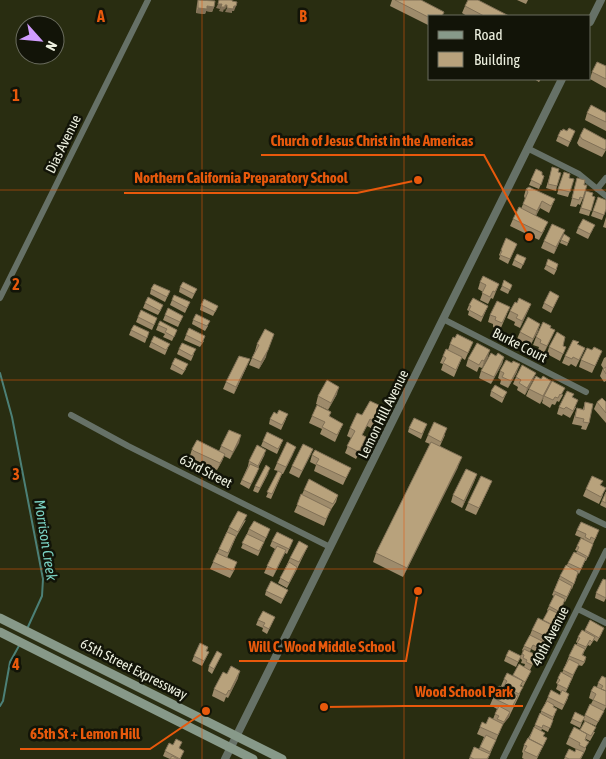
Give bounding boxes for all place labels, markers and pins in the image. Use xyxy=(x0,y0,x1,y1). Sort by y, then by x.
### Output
callout: Church of Jesus Christ in the Americas xyxy=(261,125,484,155)
callout: Northern California Preparatory School xyxy=(124,163,357,193)
callout: Will C. Wood Middle School xyxy=(239,631,406,661)
callout: Wood School Park xyxy=(405,676,523,706)
callout: 65th St + Lemon Hill xyxy=(20,719,150,749)

